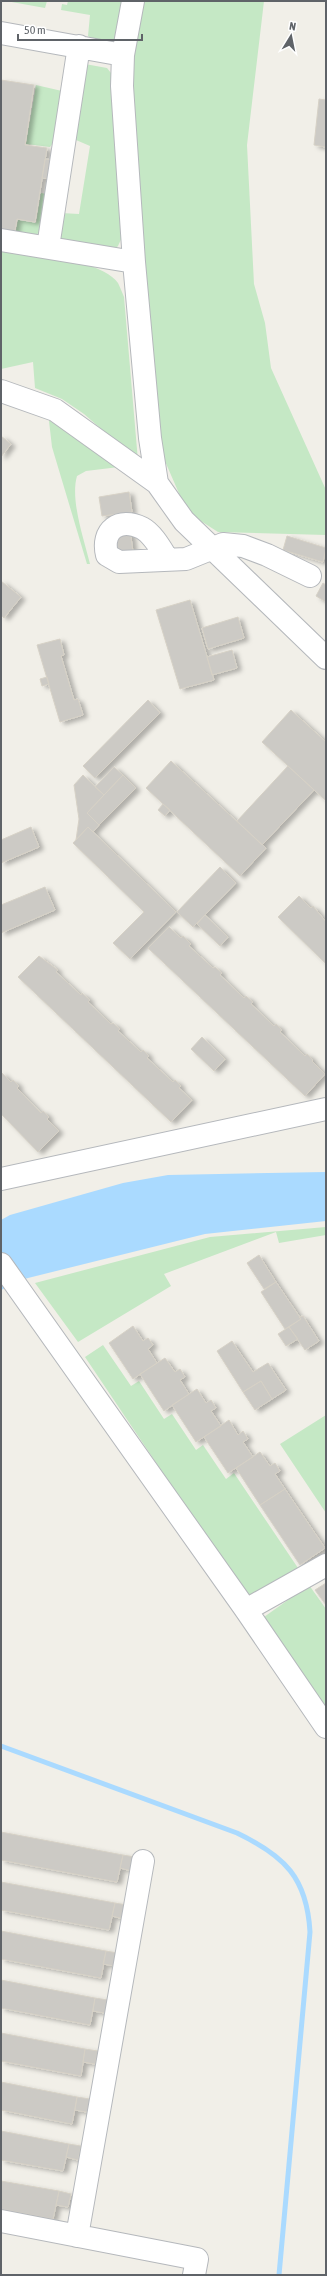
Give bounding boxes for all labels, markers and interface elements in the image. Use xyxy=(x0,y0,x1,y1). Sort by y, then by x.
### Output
scale bar xyxy=(18,16,142,42)
north arrow xyxy=(271,16,311,56)
text: N xyxy=(288,20,297,33)
text: 50 m xyxy=(24,23,46,37)

